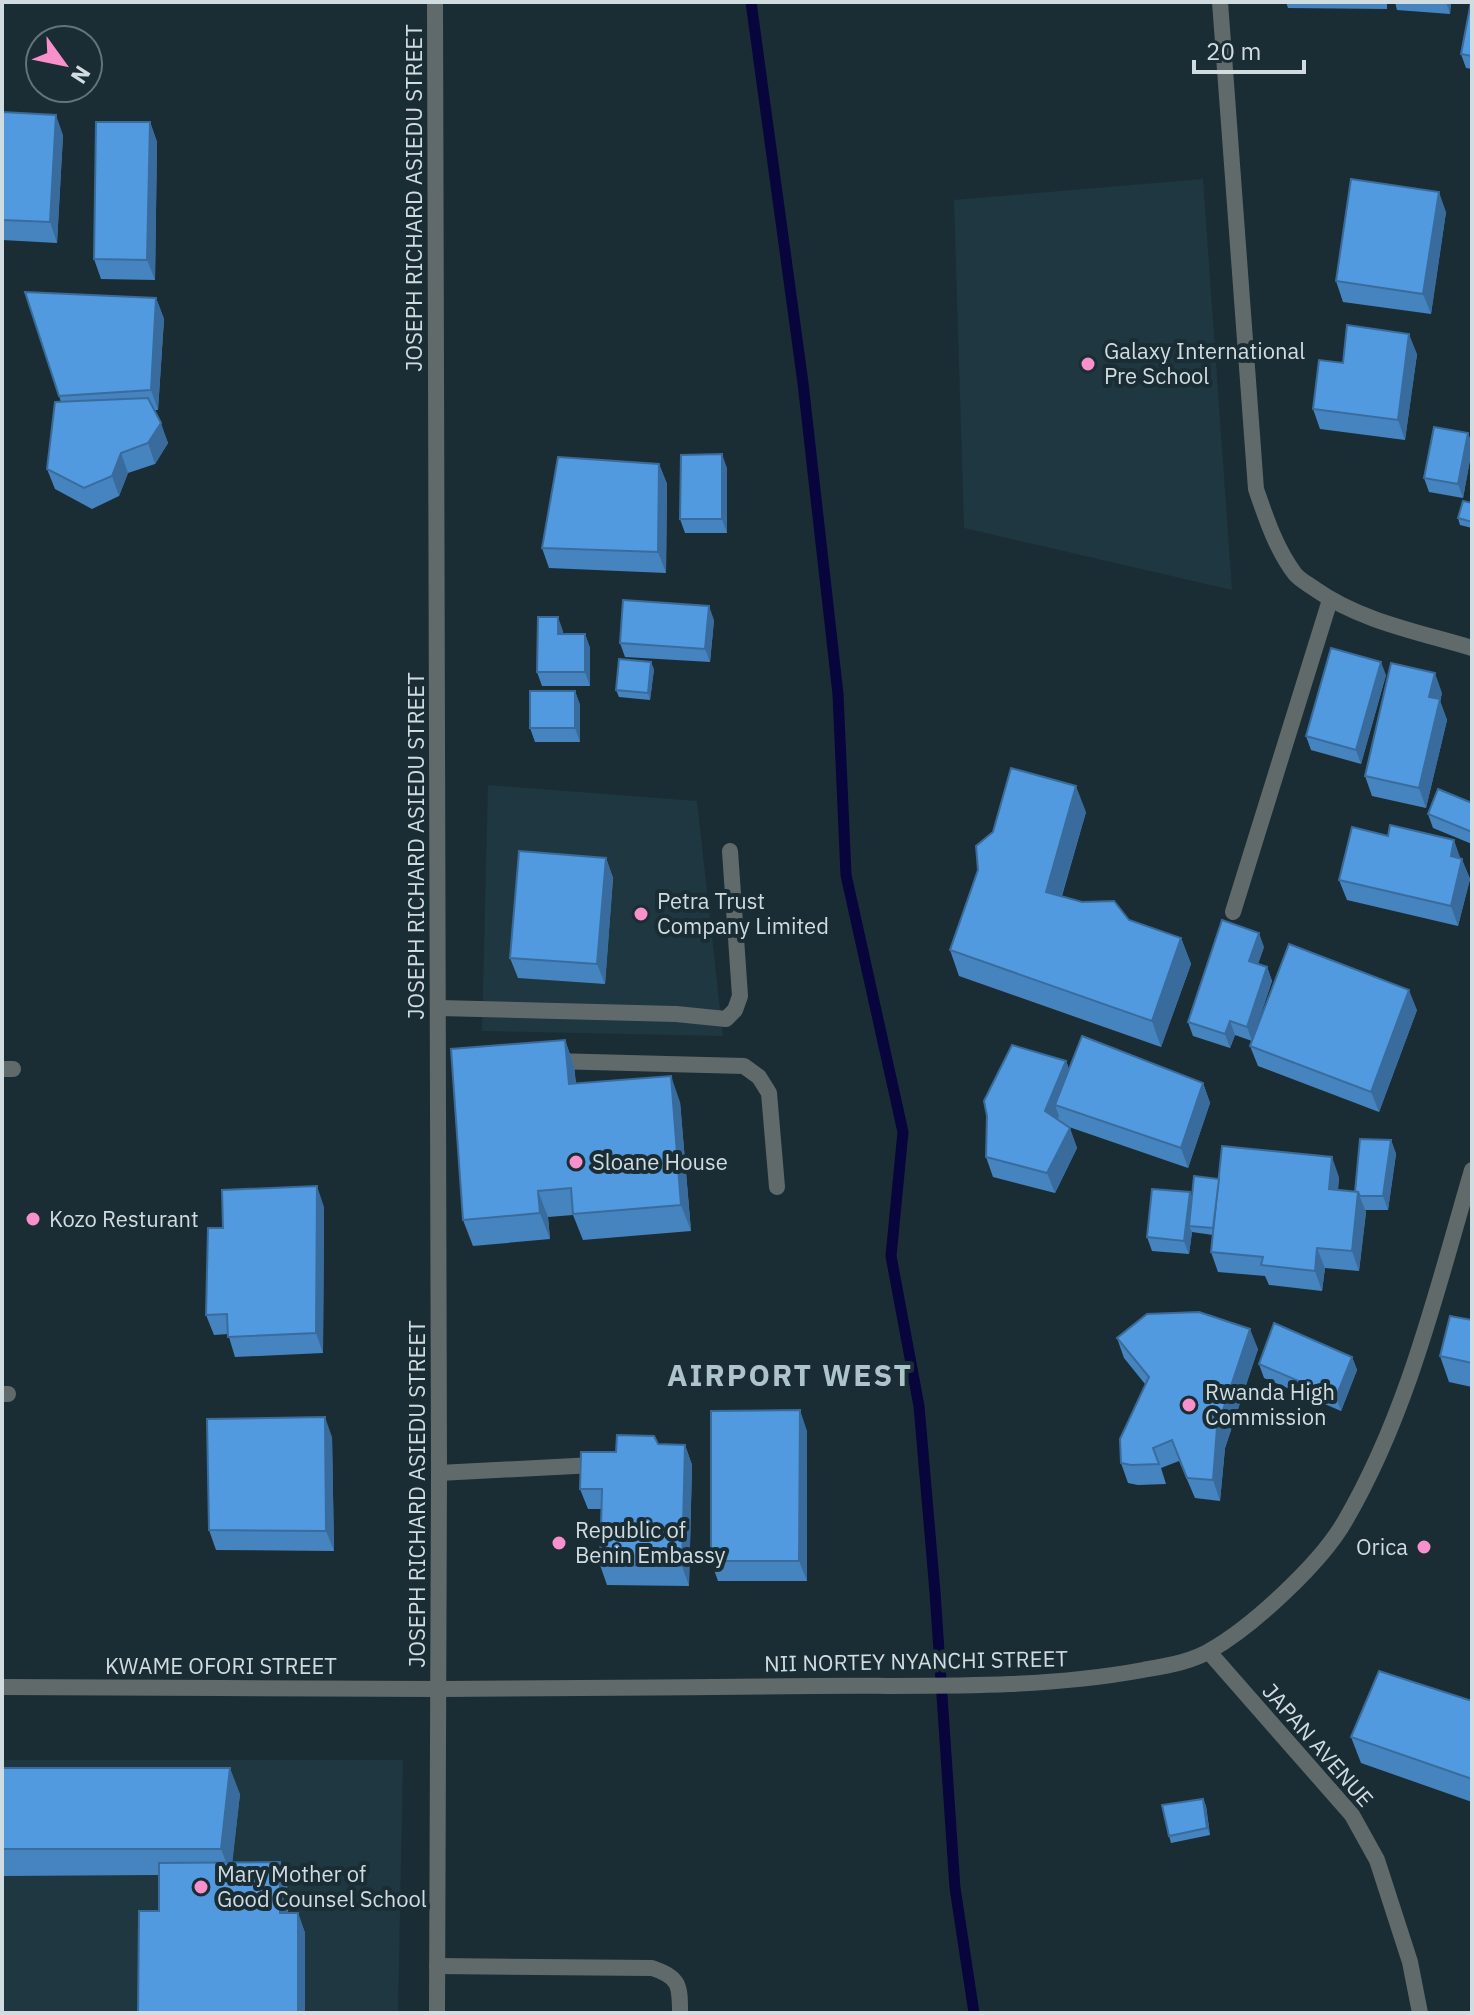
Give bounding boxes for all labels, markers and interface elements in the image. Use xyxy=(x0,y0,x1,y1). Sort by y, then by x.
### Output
north arrow xyxy=(24,24,104,104)
street label: JOSEPH RICHARD ASIEDU STREET xyxy=(399,24,428,372)
scale bar xyxy=(1194,24,1304,74)
text: 20 m xyxy=(1206,35,1261,67)
text: N xyxy=(65,61,98,90)
place label: Galaxy International Pre School xyxy=(1104,336,1305,390)
marker: Galaxy International Pre School xyxy=(1079,355,1097,373)
street label: JOSEPH RICHARD ASIEDU STREET xyxy=(401,672,430,1020)
place label: Petra Trust Company Limited xyxy=(657,886,829,940)
marker: Petra Trust Company Limited xyxy=(632,905,650,923)
place label: Sloane House xyxy=(592,1147,728,1176)
marker: Sloane House xyxy=(567,1153,585,1171)
place label: Kozo Resturant xyxy=(49,1204,199,1233)
marker: Kozo Resturant xyxy=(24,1210,42,1228)
street label: JOSEPH RICHARD ASIEDU STREET xyxy=(402,1320,431,1668)
district label: AIRPORT WEST xyxy=(667,1355,913,1394)
place label: Rwanda High Commission xyxy=(1205,1377,1335,1431)
marker: Rwanda High Commission xyxy=(1180,1396,1198,1414)
place label: Republic of Benin Embassy xyxy=(575,1515,726,1569)
place label: Orica xyxy=(1356,1532,1408,1561)
marker: Republic of Benin Embassy xyxy=(550,1534,568,1552)
marker: Orica xyxy=(1415,1538,1433,1556)
street label: NII NORTEY NYANCHI STREET xyxy=(764,1643,1069,1678)
street label: KWAME OFORI STREET xyxy=(105,1651,337,1680)
street label: JAPAN AVENUE xyxy=(1257,1677,1380,1813)
place label: Mary Mother of Good Counsel School xyxy=(217,1859,427,1913)
marker: Mary Mother of Good Counsel School xyxy=(192,1878,210,1896)

